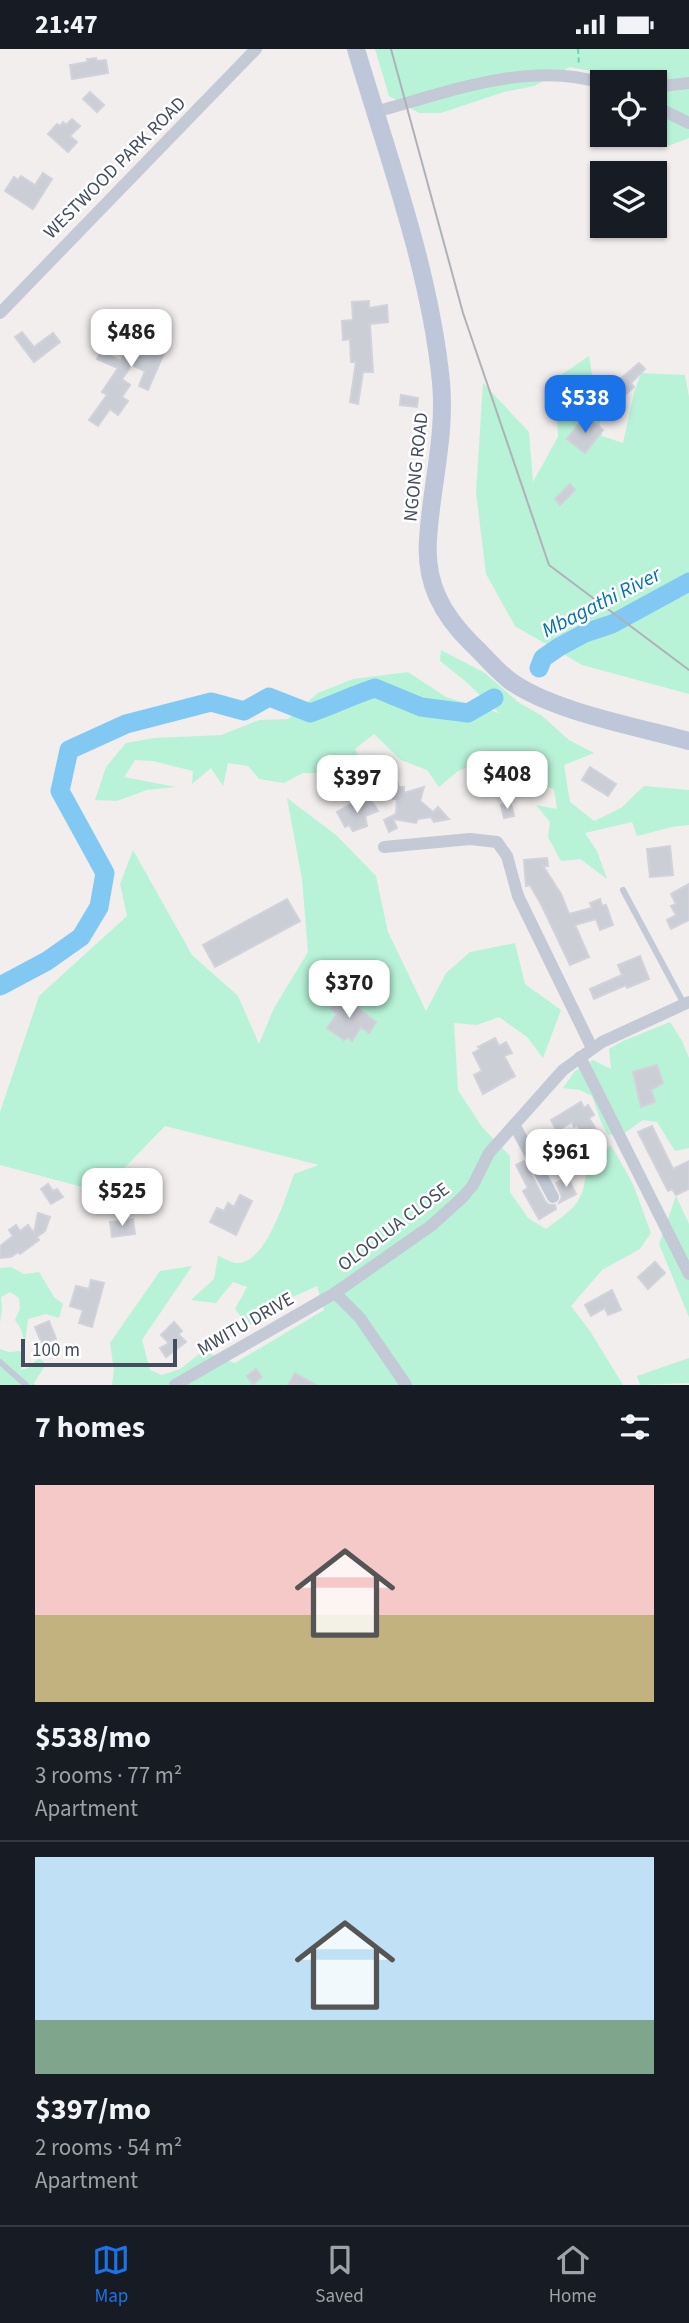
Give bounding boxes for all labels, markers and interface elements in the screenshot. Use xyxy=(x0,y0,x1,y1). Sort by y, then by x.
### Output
text: 21:47 xyxy=(35,6,98,43)
map controls xyxy=(590,70,667,238)
button: locate xyxy=(590,70,667,147)
street label: WESTWOOD PARK ROAD xyxy=(38,91,192,245)
button: layers xyxy=(590,161,667,238)
pin: $486 xyxy=(90,309,172,369)
text: $486 xyxy=(107,315,155,348)
pin: $538 xyxy=(544,375,626,435)
text: $538 xyxy=(561,381,609,414)
street label: NGONG ROAD xyxy=(397,411,436,523)
water label: Mbagathi River xyxy=(536,559,666,645)
pin: $408 xyxy=(466,751,548,811)
pin: $397 xyxy=(316,755,398,815)
text: $408 xyxy=(483,757,531,790)
text: $397 xyxy=(333,761,381,794)
pin: $370 xyxy=(308,961,390,1020)
text: $370 xyxy=(325,966,373,999)
pin: $961 xyxy=(525,1129,607,1189)
text: $961 xyxy=(542,1135,590,1168)
pin: $525 xyxy=(81,1169,163,1228)
text: $525 xyxy=(98,1174,146,1207)
street label: OLOOLUA CLOSE xyxy=(332,1176,455,1278)
street label: MWITU DRIVE xyxy=(193,1286,299,1363)
scale bar xyxy=(21,1336,177,1368)
text: 100 m xyxy=(32,1337,80,1364)
text: 7 homes xyxy=(35,1406,145,1449)
icon: filters xyxy=(616,1408,654,1446)
icon: home xyxy=(282,1530,408,1656)
text: $538/mo xyxy=(35,1716,151,1759)
text: 3 rooms · 77 m² xyxy=(35,1759,182,1792)
text: Apartment xyxy=(35,1792,138,1825)
icon: home xyxy=(282,1902,408,2028)
text: $397/mo xyxy=(35,2088,151,2131)
text: 2 rooms · 54 m² xyxy=(35,2131,182,2164)
text: Apartment xyxy=(35,2164,138,2197)
tab: Map xyxy=(92,2241,130,2310)
tab: Saved xyxy=(315,2241,364,2310)
tab: Home xyxy=(549,2241,597,2310)

